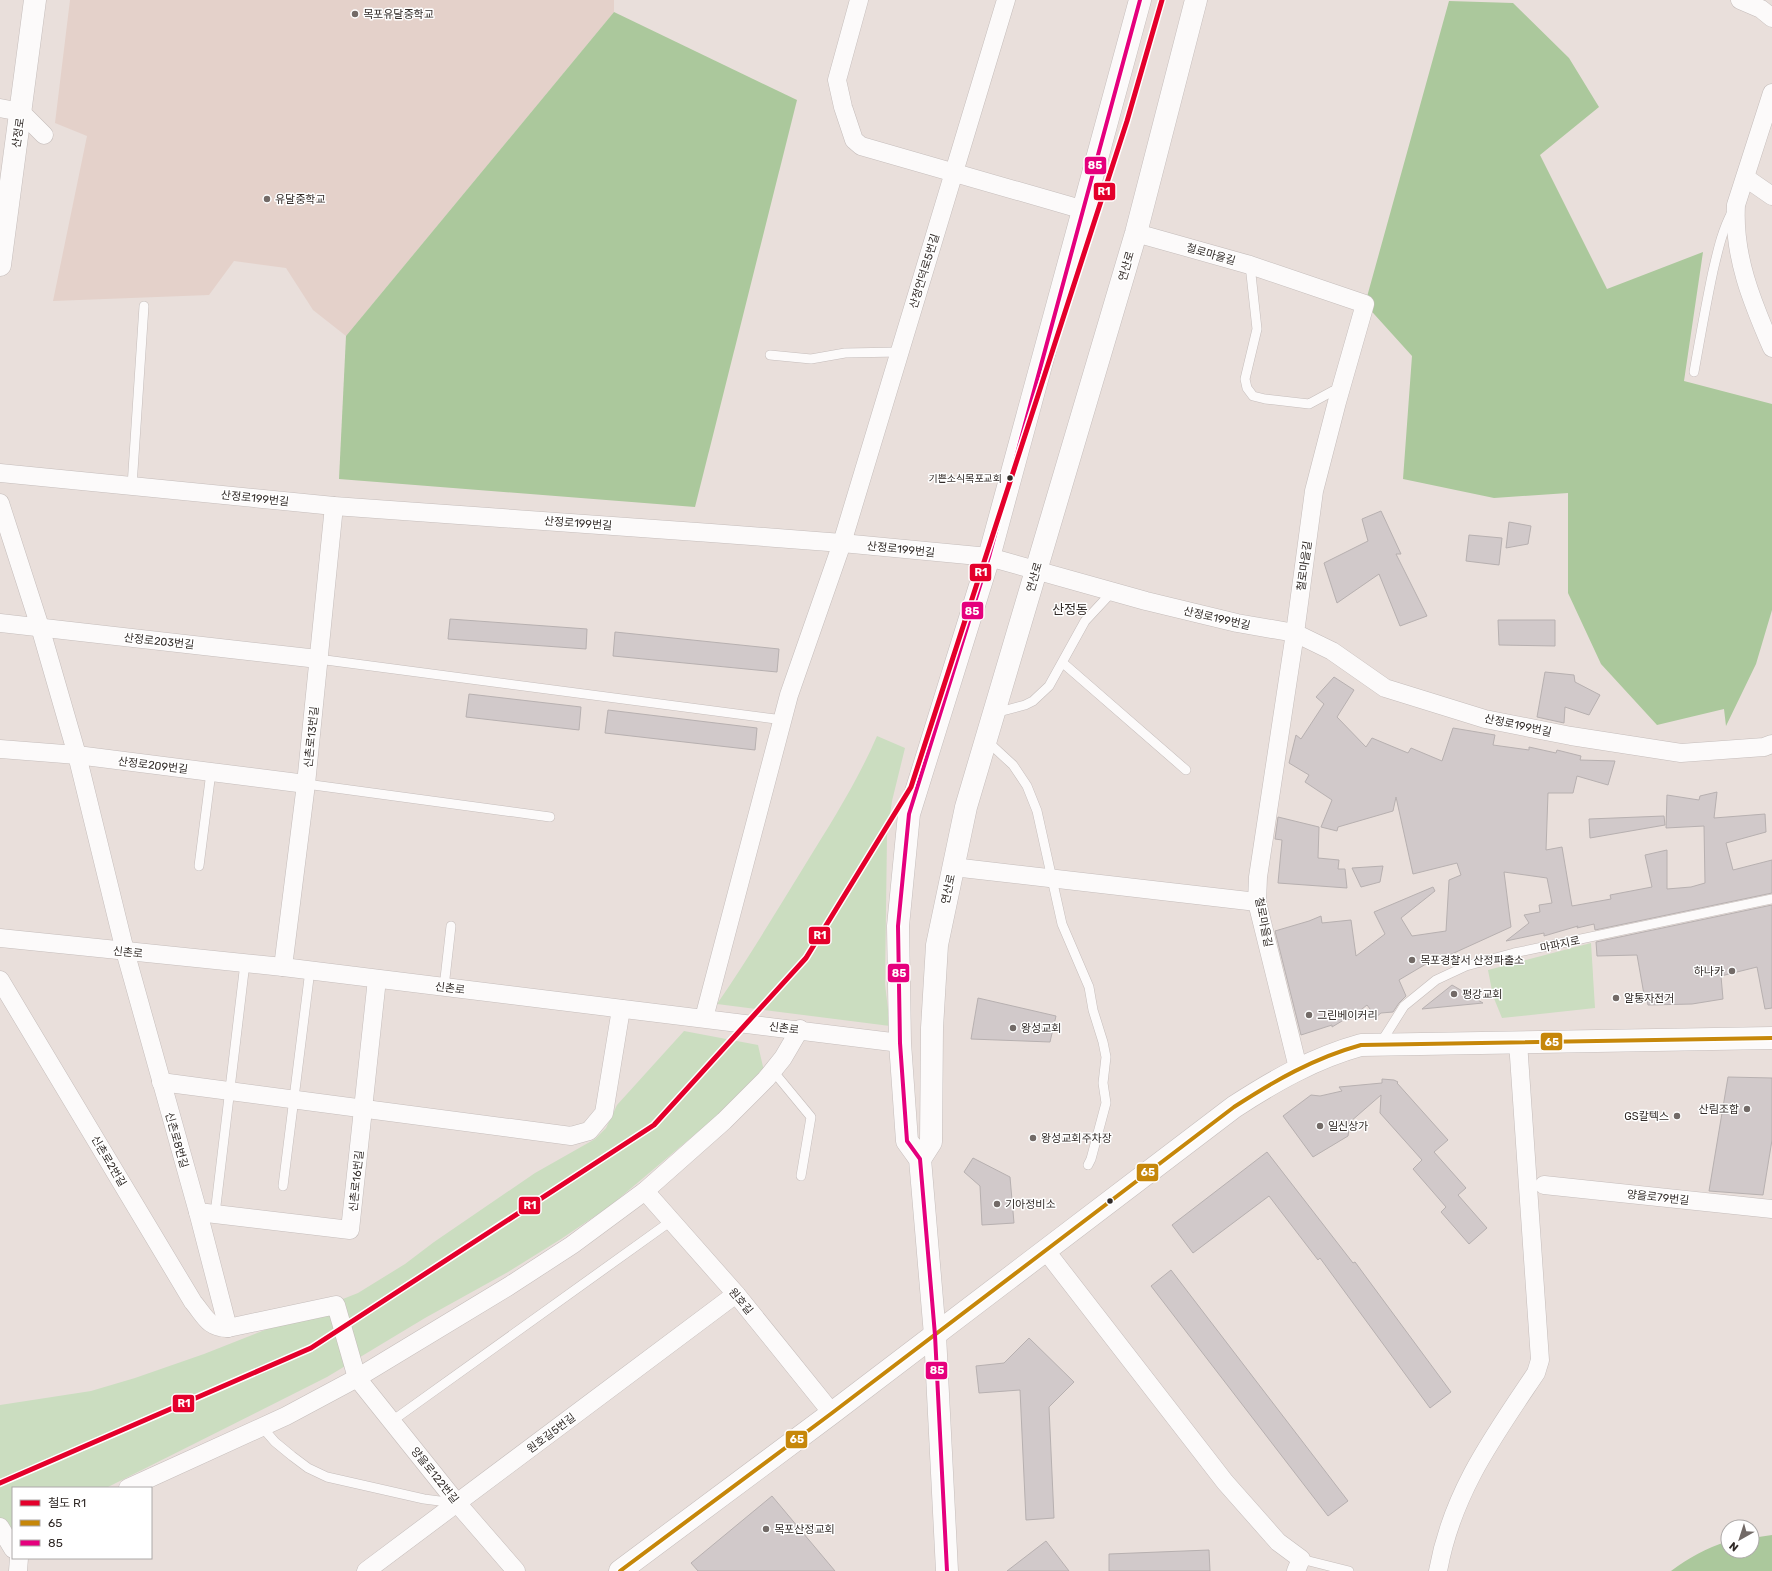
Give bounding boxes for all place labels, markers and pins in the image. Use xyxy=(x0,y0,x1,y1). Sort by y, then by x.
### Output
place label: 목포유달중학교 xyxy=(363,8,434,21)
marker: 목포유달중학교 xyxy=(350,9,360,19)
place label: 유달중학교 xyxy=(275,193,326,206)
marker: 유달중학교 xyxy=(262,194,272,204)
place label: 기쁜소식목포교회 xyxy=(928,473,1002,485)
marker: 기쁜소식목포교회 xyxy=(1005,473,1015,483)
place label: 목포경찰서 산정파출소 xyxy=(1420,954,1524,967)
marker: 목포경찰서 산정파출소 xyxy=(1407,955,1417,965)
place label: 하나카 xyxy=(1694,965,1724,978)
marker: 하나카 xyxy=(1727,966,1737,976)
place label: 평강교회 xyxy=(1462,988,1502,1001)
marker: 평강교회 xyxy=(1449,989,1459,999)
place label: 알통자전거 xyxy=(1624,992,1675,1005)
marker: 알통자전거 xyxy=(1611,993,1621,1003)
place label: 그린베이커리 xyxy=(1317,1009,1378,1022)
marker: 그린베이커리 xyxy=(1304,1010,1314,1020)
place label: 왕성교회 xyxy=(1021,1022,1061,1035)
marker: 왕성교회 xyxy=(1008,1023,1018,1033)
place label: 산림조합 xyxy=(1699,1103,1739,1116)
marker: 산림조합 xyxy=(1742,1104,1752,1114)
place label: GS칼텍스 xyxy=(1624,1110,1669,1123)
marker: GS칼텍스 xyxy=(1672,1111,1682,1121)
place label: 일신상가 xyxy=(1328,1120,1368,1133)
marker: 일신상가 xyxy=(1315,1121,1325,1131)
place label: 왕성교회주차장 xyxy=(1041,1132,1112,1145)
marker: 왕성교회주차장 xyxy=(1028,1133,1038,1143)
unlabelled marker xyxy=(1105,1196,1115,1206)
place label: 기아정비소 xyxy=(1005,1198,1056,1211)
marker: 기아정비소 xyxy=(992,1199,1002,1209)
place label: 목포산정교회 xyxy=(774,1523,835,1536)
marker: 목포산정교회 xyxy=(761,1524,771,1534)

